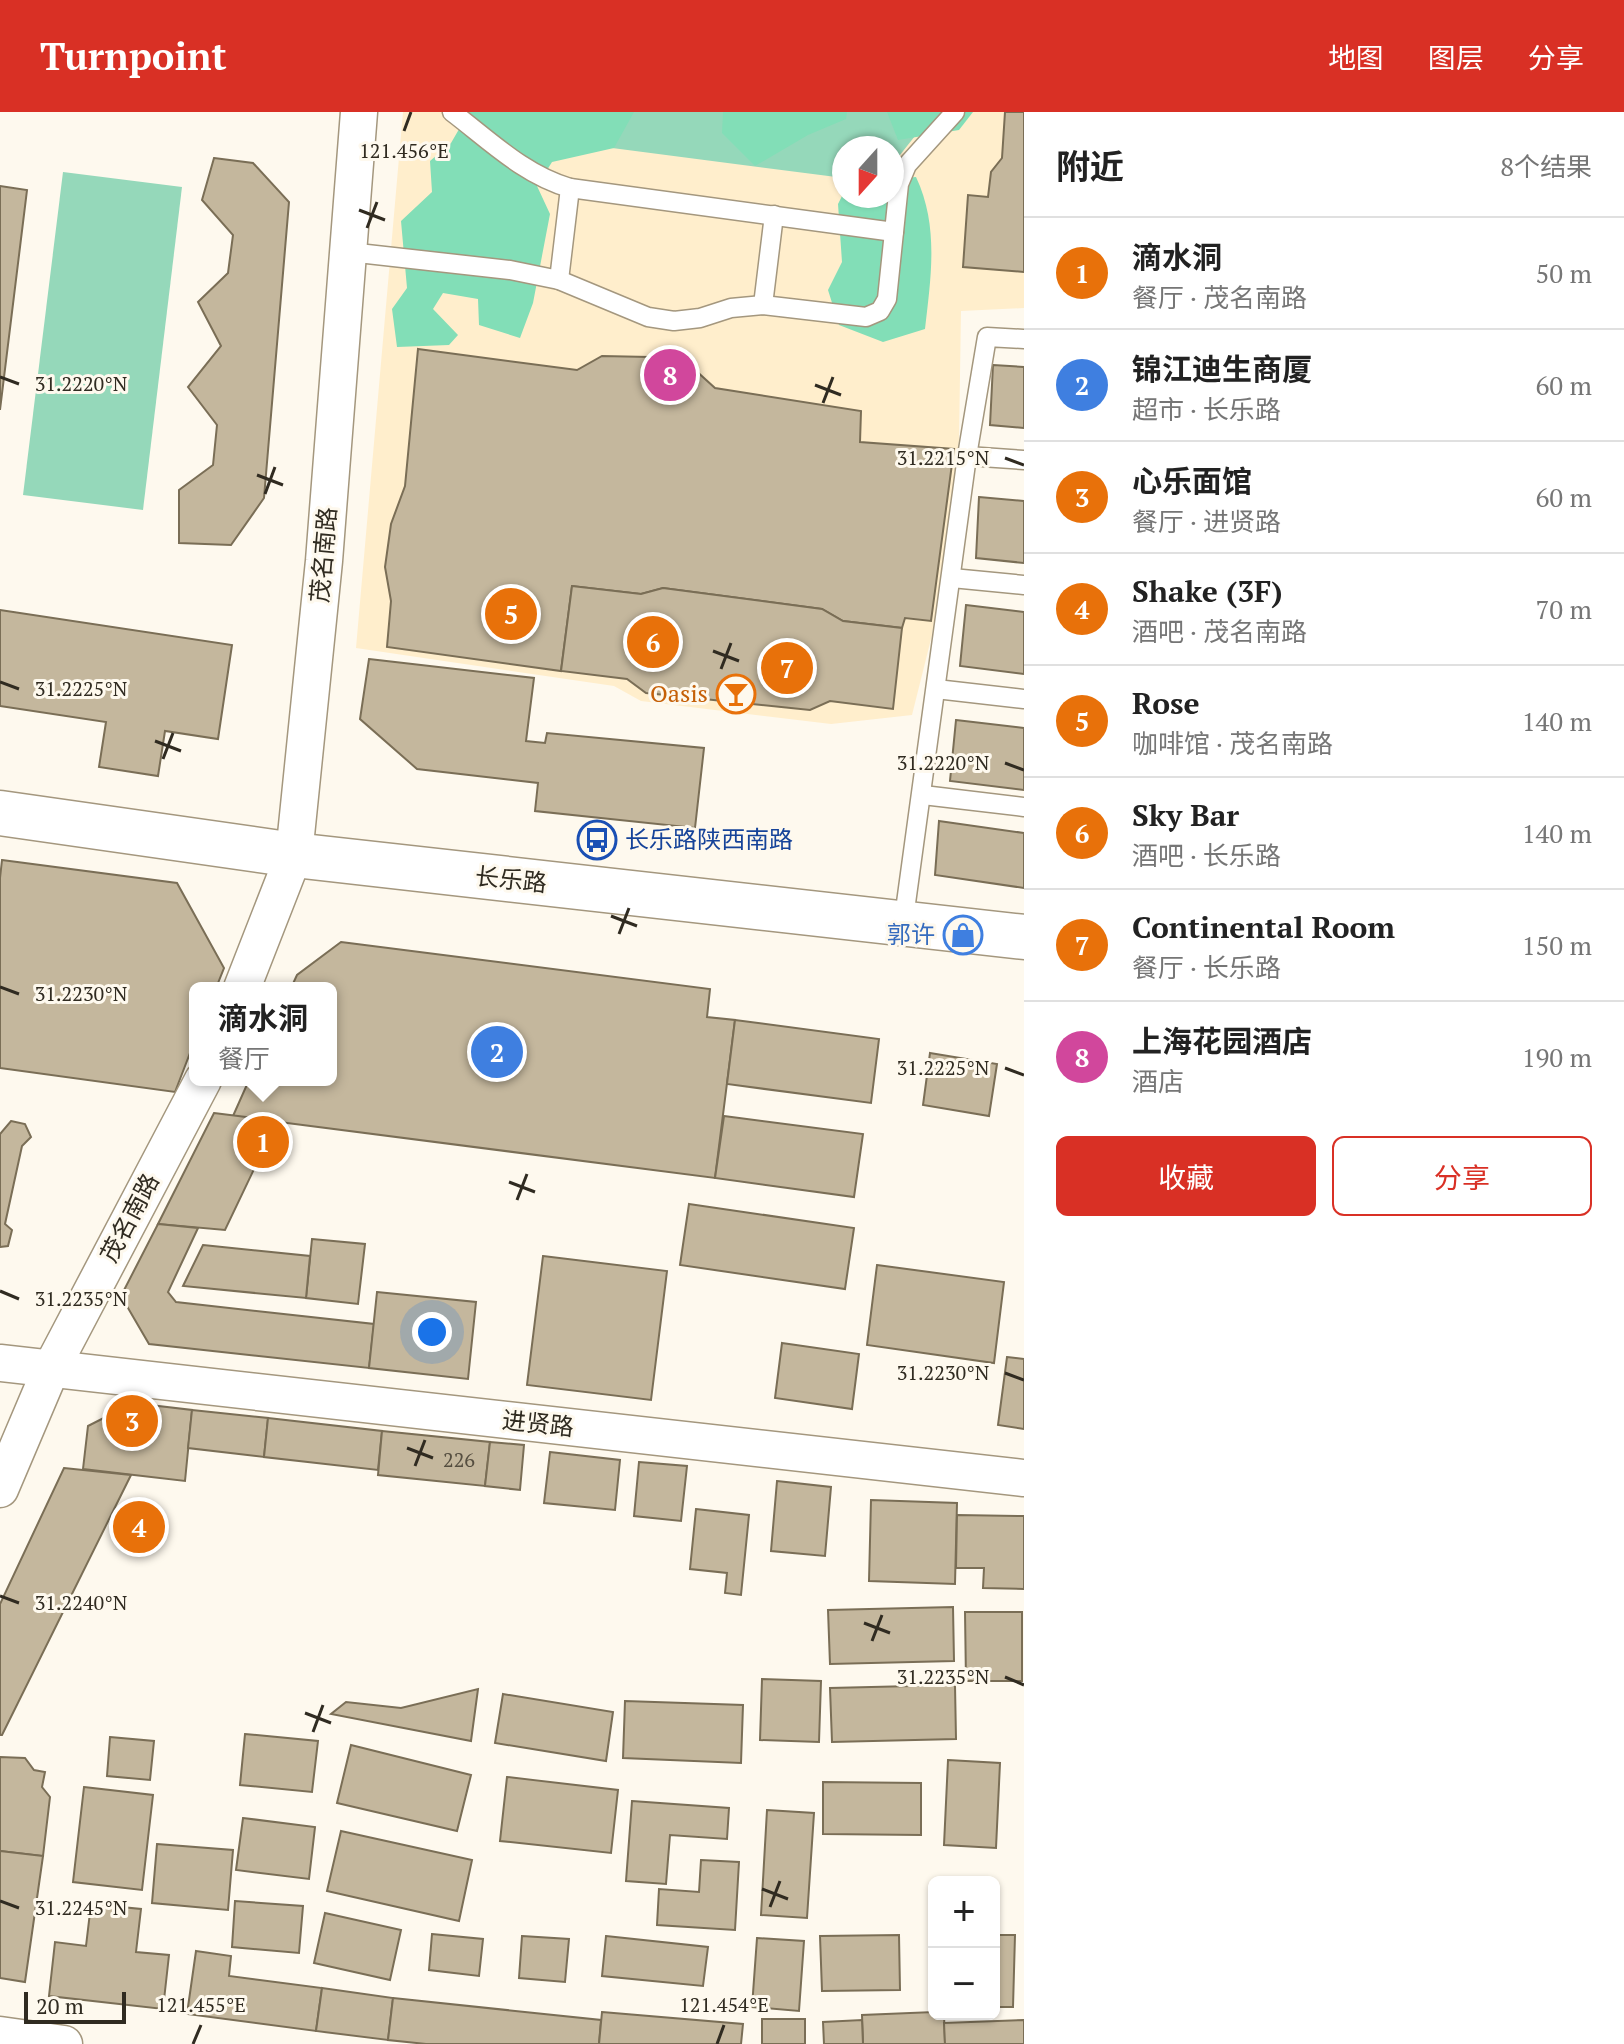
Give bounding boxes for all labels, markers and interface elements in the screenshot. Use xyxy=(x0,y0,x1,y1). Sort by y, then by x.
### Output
text: Turnpoint xyxy=(40,31,227,81)
text: 地图 xyxy=(1328,39,1384,76)
text: 图层 xyxy=(1428,39,1484,76)
text: 分享 xyxy=(1528,39,1584,76)
north arrow xyxy=(832,136,904,208)
text: 121.456°E xyxy=(359,137,449,164)
text: 附近 xyxy=(1056,144,1124,189)
text: 8个结果 xyxy=(1500,149,1592,183)
text: 滴水洞 xyxy=(1132,237,1222,277)
text: 1 xyxy=(1075,256,1089,290)
text: 50 m xyxy=(1536,256,1592,290)
text: 餐厅 · 茂名南路 xyxy=(1132,280,1307,314)
pin: 8 xyxy=(644,345,696,405)
text: 锦江迪生商厦 xyxy=(1132,349,1312,389)
text: 2 xyxy=(1075,368,1089,402)
text: 60 m xyxy=(1536,368,1592,402)
text: 31.2220°N xyxy=(35,370,128,397)
text: 超市 · 长乐路 xyxy=(1132,392,1281,426)
text: 31.2215°N xyxy=(897,444,990,471)
text: 心乐面馆 xyxy=(1132,461,1252,501)
text: 3 xyxy=(1075,480,1089,514)
text: 60 m xyxy=(1536,480,1592,514)
text: 餐厅 · 进贤路 xyxy=(1132,504,1281,538)
street label: 茂名南路 xyxy=(303,506,343,604)
text: Shake (3F) xyxy=(1132,571,1283,611)
pin: 5 xyxy=(485,584,537,644)
text: 4 xyxy=(1075,592,1089,626)
text: 70 m xyxy=(1536,592,1592,626)
pin: 6 xyxy=(627,612,679,672)
text: 酒吧 · 茂名南路 xyxy=(1132,614,1307,648)
pin: 7 xyxy=(761,638,813,698)
bar icon: Oasis xyxy=(715,673,757,715)
text: 31.2225°N xyxy=(35,675,128,702)
place label: Oasis xyxy=(650,677,708,709)
text: Rose xyxy=(1132,683,1200,723)
text: 5 xyxy=(1075,704,1089,738)
text: 140 m xyxy=(1522,704,1592,738)
text: 咖啡馆 · 茂名南路 xyxy=(1132,726,1333,760)
text: 31.2220°N xyxy=(897,749,990,776)
text: Sky Bar xyxy=(1132,795,1239,835)
text: 6 xyxy=(1075,816,1089,850)
text: 140 m xyxy=(1522,816,1592,850)
bus stop icon: 长乐路陕西南路 xyxy=(576,819,618,861)
place label: 长乐路陕西南路 xyxy=(625,823,793,855)
text: 酒吧 · 长乐路 xyxy=(1132,838,1281,872)
street label: 长乐路 xyxy=(474,859,549,899)
text: Continental Room xyxy=(1132,907,1395,947)
shop icon: 郭许 xyxy=(942,914,984,956)
place label: 郭许 xyxy=(887,918,935,950)
text: 7 xyxy=(1075,928,1089,962)
text: 150 m xyxy=(1522,928,1592,962)
text: 餐厅 · 长乐路 xyxy=(1132,950,1281,984)
text: 31.2230°N xyxy=(35,980,128,1007)
popup xyxy=(189,982,337,1086)
text: 滴水洞 xyxy=(218,998,308,1038)
text: 上海花园酒店 xyxy=(1132,1021,1312,1061)
pin: 2 xyxy=(471,1022,523,1082)
text: 8 xyxy=(1075,1040,1089,1074)
text: 190 m xyxy=(1522,1040,1592,1074)
text: 餐厅 xyxy=(218,1041,270,1075)
text: 31.2225°N xyxy=(897,1054,990,1081)
text: 酒店 xyxy=(1132,1064,1184,1098)
pin: 1 xyxy=(237,1112,289,1172)
button: 收藏 xyxy=(1056,1136,1316,1216)
button: 分享 xyxy=(1332,1136,1592,1216)
street label: 茂名南路 xyxy=(92,1168,166,1267)
text: 31.2235°N xyxy=(35,1285,128,1312)
your location xyxy=(412,1312,452,1352)
text: 31.2230°N xyxy=(897,1359,990,1386)
pin: 3 xyxy=(106,1391,158,1451)
street label: 进贤路 xyxy=(501,1403,576,1443)
house number: 226 xyxy=(443,1446,475,1473)
pin: 4 xyxy=(113,1497,165,1557)
text: 31.2240°N xyxy=(35,1589,128,1616)
text: 31.2235°N xyxy=(897,1663,990,1690)
map controls xyxy=(928,1876,1000,2020)
button: + xyxy=(928,1876,1000,1948)
text: 31.2245°N xyxy=(35,1894,128,1921)
button: − xyxy=(928,1948,1000,2020)
scale bar xyxy=(24,1988,126,2024)
text: 20 m xyxy=(36,1991,84,2020)
text: 121.455°E xyxy=(156,1991,246,2018)
text: 121.454°E xyxy=(679,1991,769,2018)

